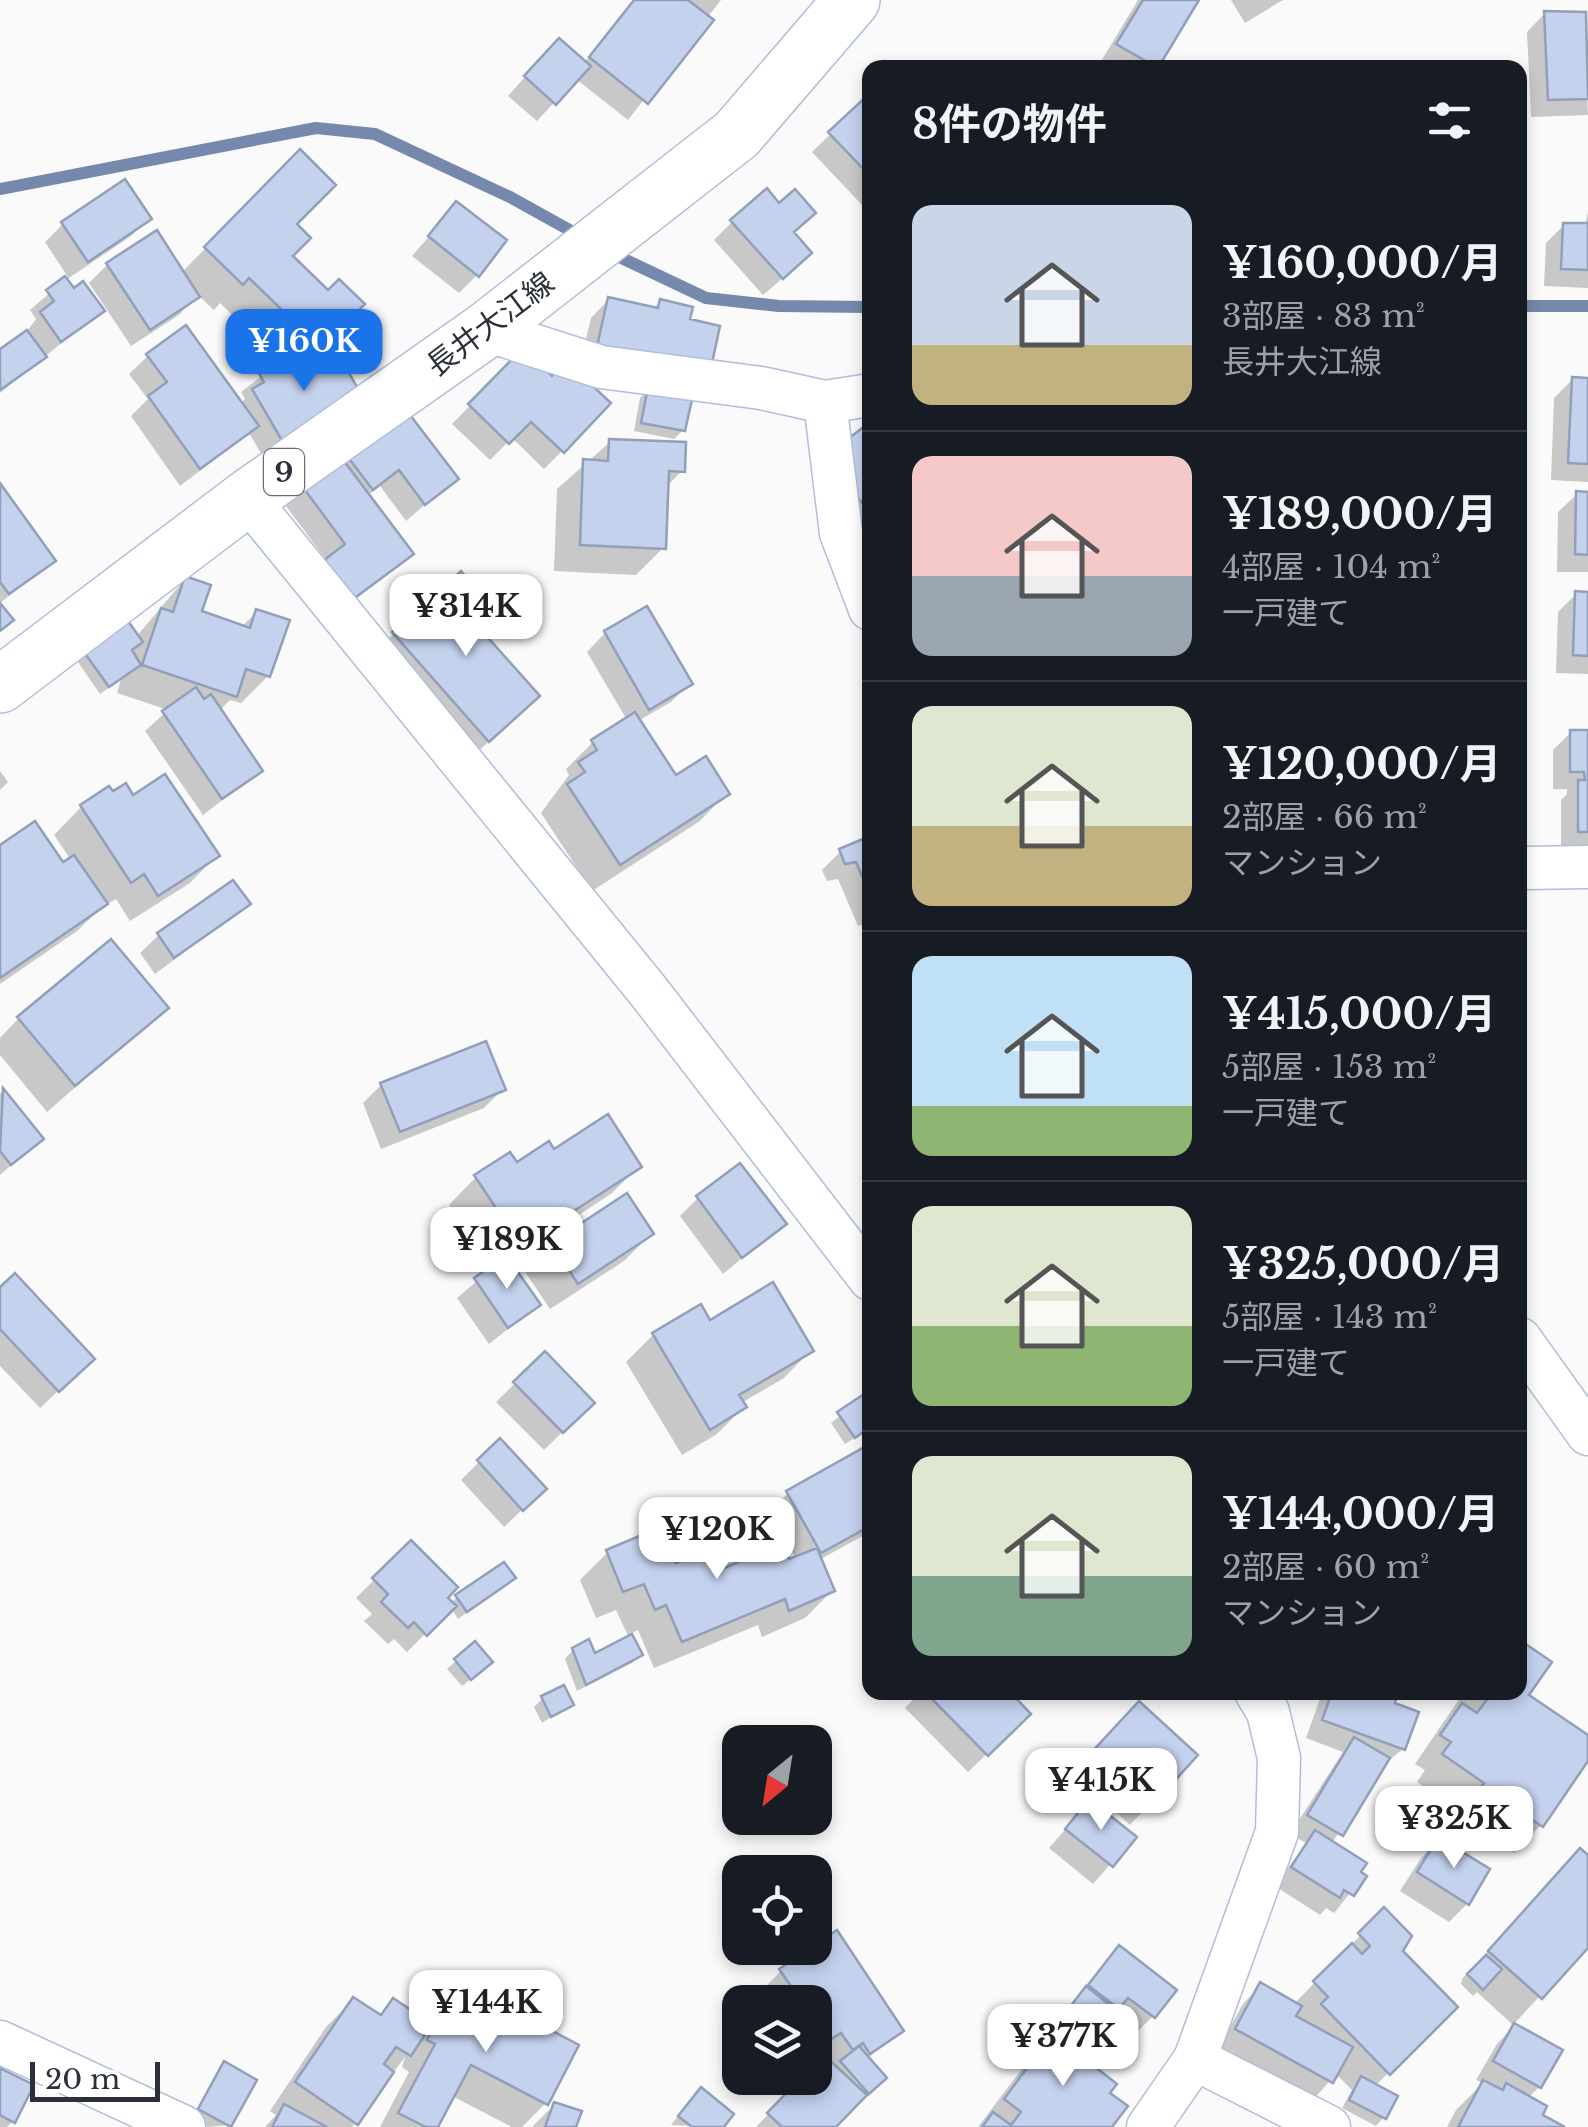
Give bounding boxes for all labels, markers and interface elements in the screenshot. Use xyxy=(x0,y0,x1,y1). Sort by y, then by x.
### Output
icon: filters xyxy=(1422,93,1477,148)
text: 8件の物件 xyxy=(912,98,1107,150)
text: ¥160,000/月 xyxy=(1222,237,1503,289)
icon: home xyxy=(992,245,1112,365)
street label: 長井大江線 xyxy=(419,264,561,384)
text: 3部屋 · 83 m² xyxy=(1222,296,1425,336)
pin: ¥160K xyxy=(234,309,374,394)
text: ¥160K xyxy=(247,321,361,361)
text: 長井大江線 xyxy=(1222,342,1382,382)
road number: 9 xyxy=(264,449,304,495)
text: ¥189,000/月 xyxy=(1222,488,1497,540)
icon: home xyxy=(992,496,1112,616)
text: 4部屋 · 104 m² xyxy=(1222,547,1441,587)
pin: ¥314K xyxy=(396,574,536,659)
text: ¥314K xyxy=(411,586,521,626)
text: 一戸建て xyxy=(1222,593,1350,633)
text: ¥120,000/月 xyxy=(1222,738,1502,790)
icon: home xyxy=(992,746,1112,866)
text: 2部屋 · 66 m² xyxy=(1222,797,1427,837)
text: マンション xyxy=(1222,843,1382,883)
text: ¥415,000/月 xyxy=(1222,988,1496,1040)
icon: home xyxy=(992,996,1112,1116)
text: 5部屋 · 153 m² xyxy=(1222,1047,1436,1087)
text: 一戸建て xyxy=(1222,1093,1350,1133)
pin: ¥189K xyxy=(437,1207,577,1292)
text: ¥189K xyxy=(452,1219,562,1259)
text: ¥325,000/月 xyxy=(1222,1238,1504,1290)
icon: home xyxy=(992,1246,1112,1366)
text: 5部屋 · 143 m² xyxy=(1222,1297,1437,1337)
text: 一戸建て xyxy=(1222,1343,1350,1383)
text: ¥144,000/月 xyxy=(1222,1488,1499,1540)
icon: home xyxy=(992,1496,1112,1616)
pin: ¥120K xyxy=(647,1497,787,1582)
text: ¥120K xyxy=(661,1509,773,1549)
text: 2部屋 · 60 m² xyxy=(1222,1547,1429,1587)
text: マンション xyxy=(1222,1593,1382,1633)
north arrow xyxy=(722,1725,832,1835)
map controls xyxy=(722,1725,832,2095)
pin: ¥415K xyxy=(1031,1748,1171,1833)
text: ¥415K xyxy=(1047,1760,1155,1800)
pin: ¥325K xyxy=(1384,1786,1524,1871)
text: ¥325K xyxy=(1397,1798,1511,1838)
button: locate xyxy=(722,1855,832,1965)
pin: ¥144K xyxy=(416,1970,556,2055)
text: ¥144K xyxy=(431,1982,541,2022)
button: layers xyxy=(722,1985,832,2095)
pin: ¥377K xyxy=(993,2004,1133,2089)
text: ¥377K xyxy=(1009,2016,1117,2056)
scale bar xyxy=(30,2057,160,2102)
text: 20 m xyxy=(45,2062,120,2097)

